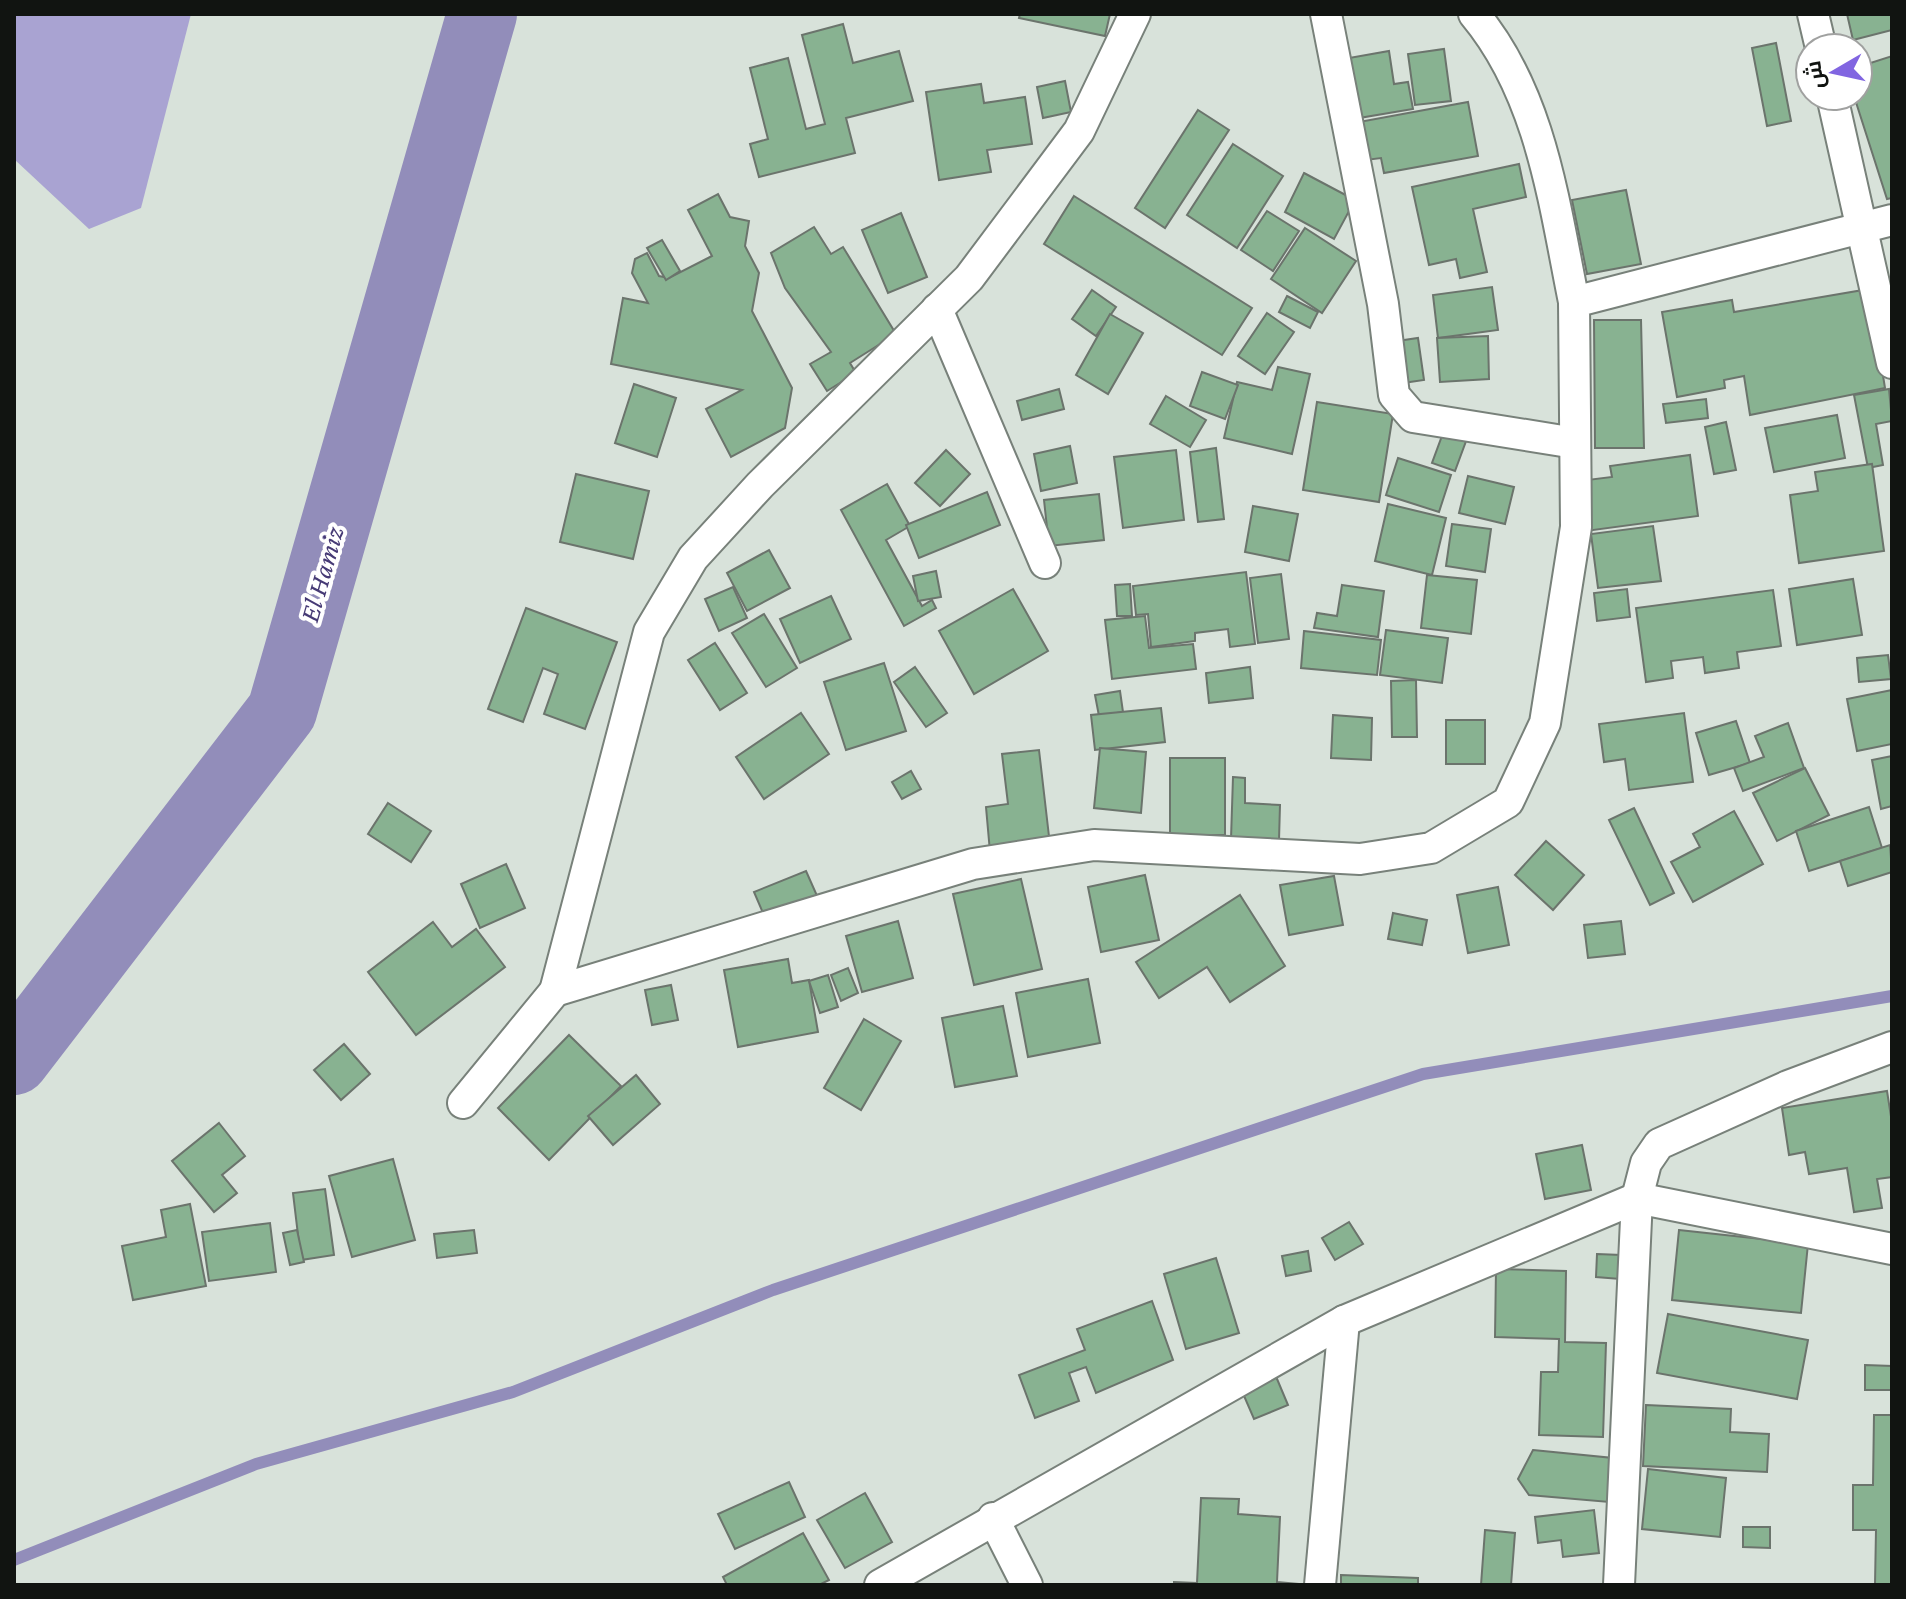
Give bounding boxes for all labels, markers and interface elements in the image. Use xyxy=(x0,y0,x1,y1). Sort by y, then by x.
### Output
north arrow xyxy=(1794,32,1874,112)
text: ش xyxy=(1800,59,1830,91)
water label: El Hamiz xyxy=(293,523,350,625)

